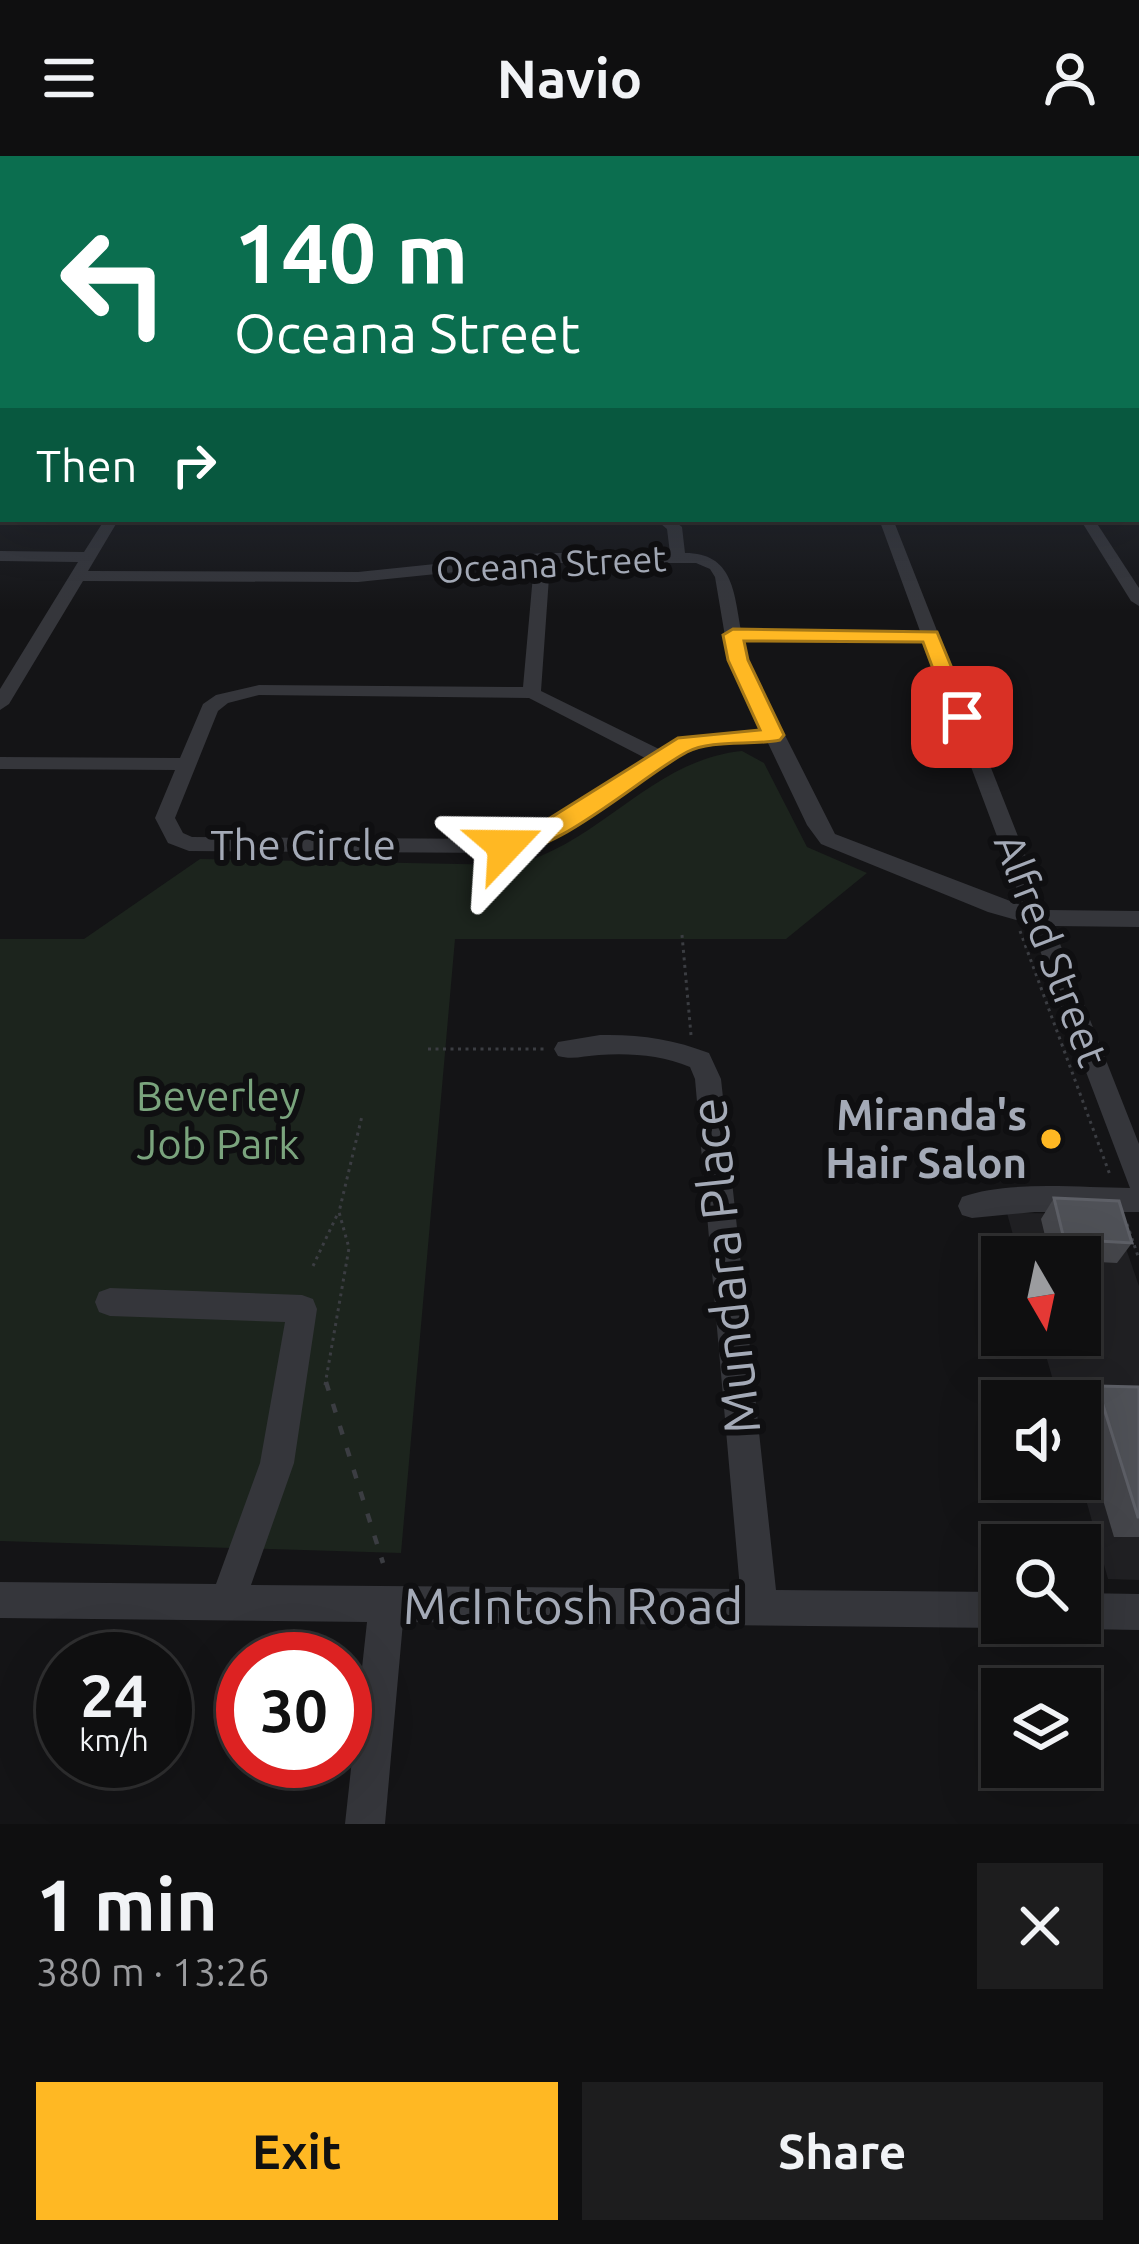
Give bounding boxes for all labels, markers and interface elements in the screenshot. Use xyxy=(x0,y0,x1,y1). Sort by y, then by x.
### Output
icon: menu xyxy=(36,45,102,111)
icon: person xyxy=(1037,45,1103,111)
text: Navio xyxy=(497,48,642,108)
icon: left xyxy=(36,204,192,360)
text: 140 m xyxy=(234,205,468,299)
text: Oceana Street xyxy=(234,303,580,363)
icon: right xyxy=(161,432,227,498)
text: Then xyxy=(36,440,137,491)
street label: Oceana Street xyxy=(435,537,667,590)
pin xyxy=(911,666,1013,768)
icon: arrive xyxy=(929,684,995,750)
position arrow xyxy=(442,783,568,909)
street label: The Circle xyxy=(210,821,396,868)
street label: Alfred Street xyxy=(986,827,1117,1073)
park label: Beverley Job Park xyxy=(136,1072,300,1167)
place label: Miranda's Hair Salon xyxy=(825,1091,1027,1186)
street label: Mundara Place xyxy=(678,1095,770,1437)
marker: Miranda's Hair Salon xyxy=(1038,1126,1064,1152)
north arrow xyxy=(981,1236,1101,1356)
map controls xyxy=(981,1236,1101,1788)
button: sound xyxy=(981,1380,1101,1500)
button: search xyxy=(981,1524,1101,1644)
street label: McIntosh Road xyxy=(403,1576,743,1634)
speed limit sign: 30 xyxy=(216,1632,372,1788)
text: 24 xyxy=(80,1661,148,1728)
button: layers xyxy=(981,1668,1101,1788)
text: km/h xyxy=(79,1723,149,1757)
button: close xyxy=(977,1863,1103,1989)
text: 1 min xyxy=(36,1864,218,1945)
text: 380 m · 13:26 xyxy=(36,1950,270,1993)
button: Exit xyxy=(36,2082,558,2220)
button: Share xyxy=(582,2082,1103,2220)

